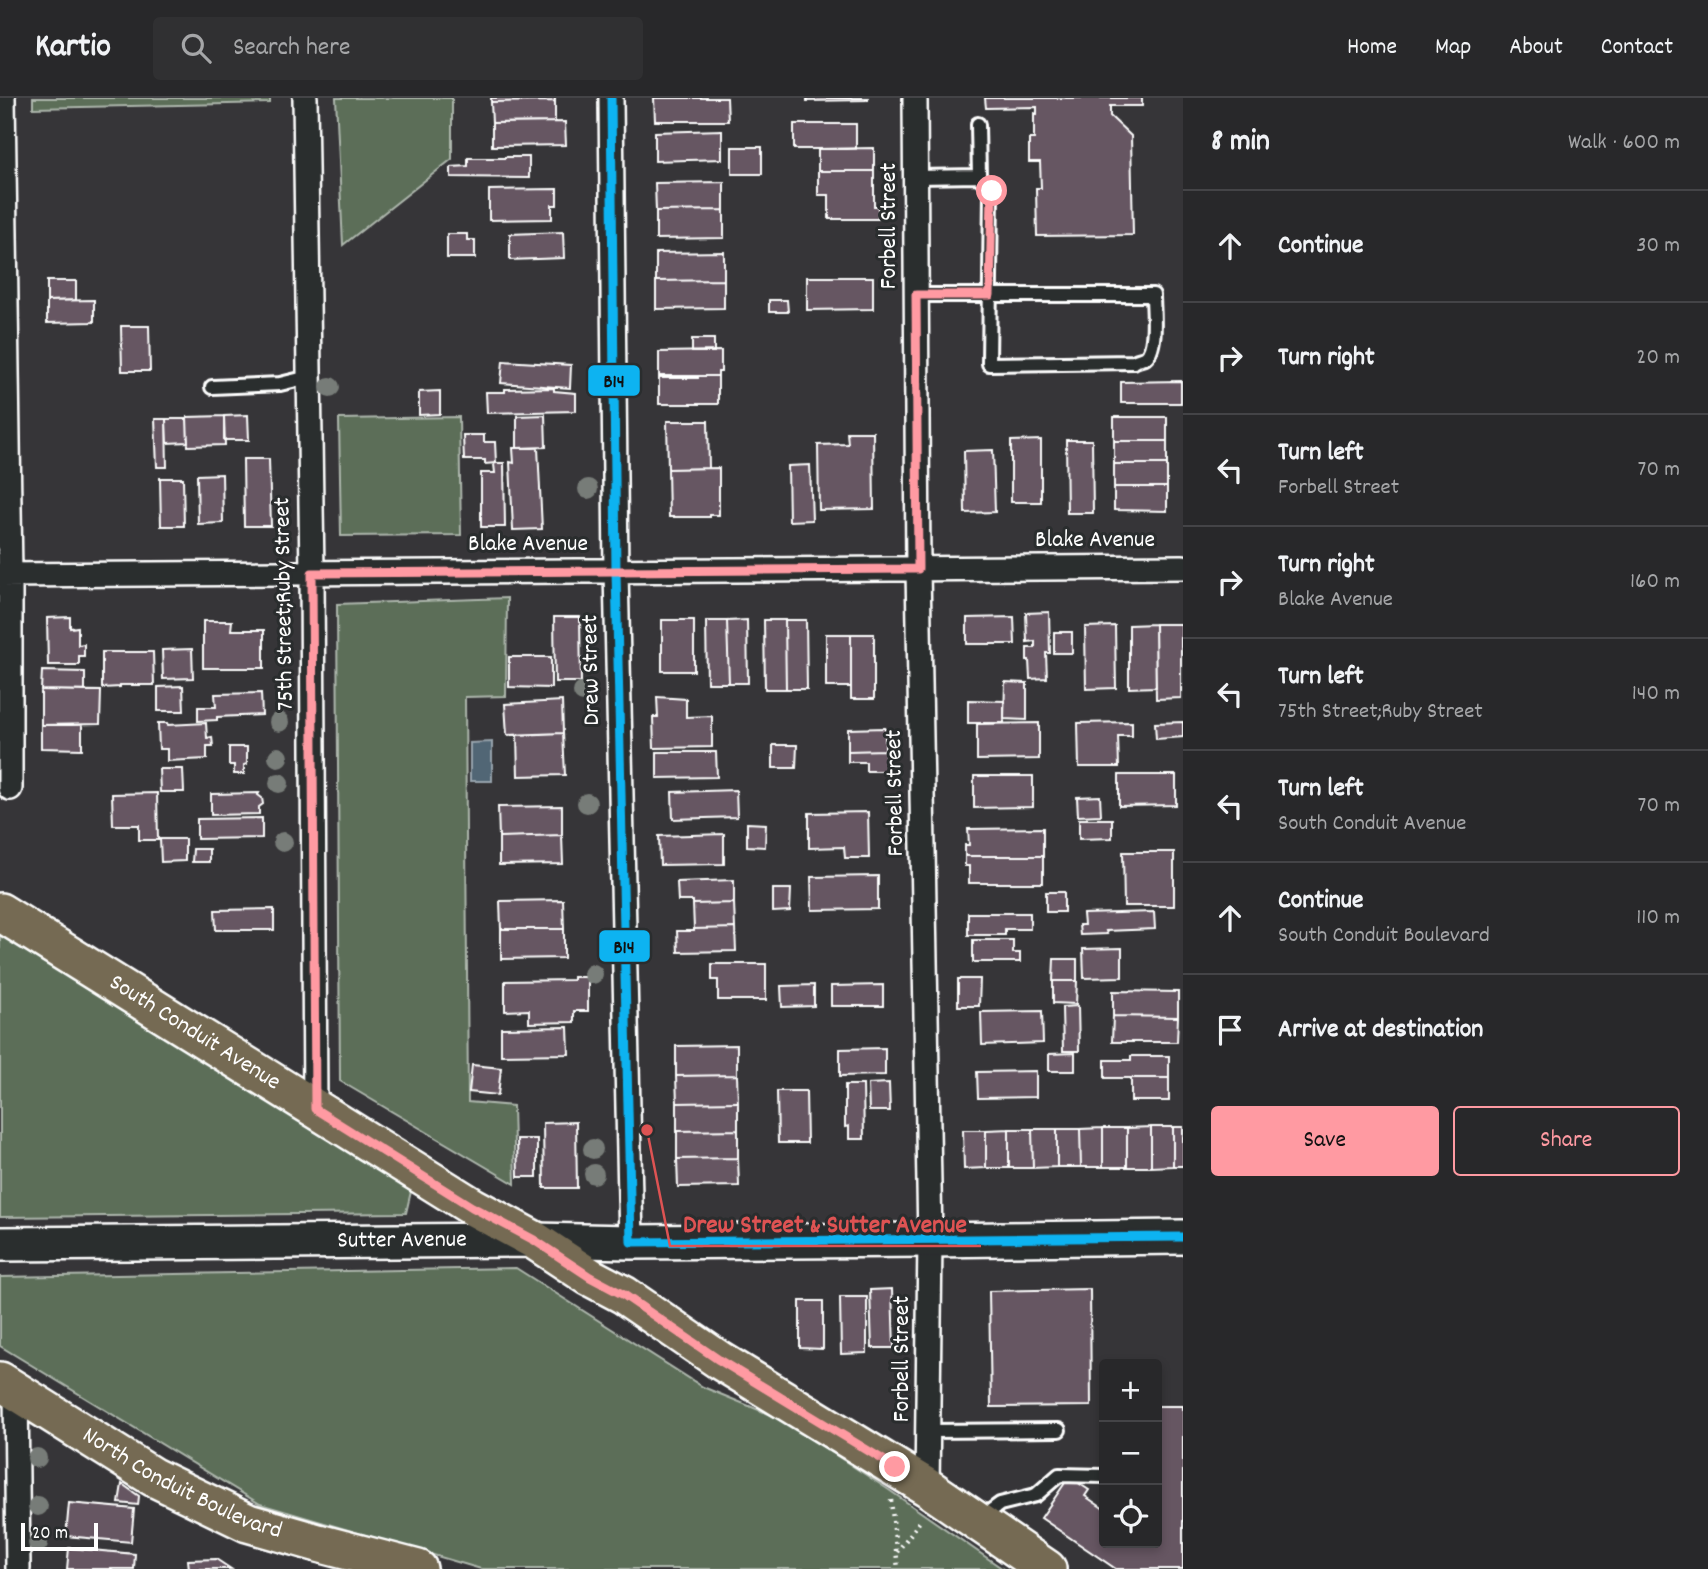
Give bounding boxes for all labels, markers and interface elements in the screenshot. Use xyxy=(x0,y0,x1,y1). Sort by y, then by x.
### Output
search box xyxy=(153,17,643,80)
text: Kartio xyxy=(35,25,111,72)
icon: search xyxy=(177,29,215,67)
text: Search here xyxy=(233,30,350,67)
text: Home xyxy=(1347,31,1397,65)
text: Map xyxy=(1435,31,1471,65)
text: About xyxy=(1509,31,1563,65)
text: Contact xyxy=(1601,31,1673,65)
text: 8 min xyxy=(1211,122,1270,165)
text: Walk · 600 m xyxy=(1568,127,1680,160)
street label: Forbell Street xyxy=(873,163,907,289)
route start xyxy=(976,175,1007,206)
icon: ahead xyxy=(1211,227,1249,265)
text: Continue xyxy=(1278,228,1363,265)
text: 30 m xyxy=(1636,230,1680,263)
icon: right xyxy=(1211,339,1249,377)
text: Turn right xyxy=(1278,340,1375,377)
text: 20 m xyxy=(1636,342,1680,375)
line badge: B14 xyxy=(587,364,641,397)
text: B14 xyxy=(603,370,625,397)
text: Turn left xyxy=(1278,435,1364,472)
icon: left xyxy=(1211,451,1249,489)
text: 70 m xyxy=(1638,454,1680,487)
text: Forbell Street xyxy=(1278,472,1399,505)
street label: 75th Street;Ruby Street xyxy=(266,497,304,711)
street label: Blake Avenue xyxy=(1035,524,1155,558)
street label: Blake Avenue xyxy=(468,528,588,562)
text: Turn right xyxy=(1278,547,1375,584)
icon: right xyxy=(1211,563,1249,601)
text: 160 m xyxy=(1630,566,1680,599)
text: Blake Avenue xyxy=(1278,584,1393,617)
street label: Drew Street xyxy=(574,614,610,726)
text: Turn left xyxy=(1278,659,1364,696)
icon: left xyxy=(1211,675,1249,713)
text: 140 m xyxy=(1632,678,1680,711)
text: 75th Street;Ruby Street xyxy=(1278,696,1483,729)
street label: Forbell Street xyxy=(878,729,914,857)
text: Turn left xyxy=(1278,771,1364,808)
icon: left xyxy=(1211,787,1249,825)
text: 70 m xyxy=(1638,790,1680,823)
text: South Conduit Avenue xyxy=(1278,808,1466,841)
text: Continue xyxy=(1278,883,1363,920)
icon: ahead xyxy=(1211,899,1249,937)
text: 110 m xyxy=(1636,902,1680,935)
text: South Conduit Boulevard xyxy=(1278,920,1490,953)
line badge: B14 xyxy=(598,929,651,963)
text: B14 xyxy=(613,936,635,963)
street label: South Conduit Avenue xyxy=(102,967,287,1100)
icon: arrive xyxy=(1211,1011,1249,1049)
text: Arrive at destination xyxy=(1278,1012,1483,1049)
button: Save xyxy=(1211,1106,1439,1176)
button: Share xyxy=(1453,1106,1680,1176)
callout: Drew Street & Sutter Avenue xyxy=(670,1199,981,1246)
text: Drew Street & Sutter Avenue xyxy=(683,1208,967,1245)
street label: Sutter Avenue xyxy=(337,1224,467,1258)
street label: Forbell Street xyxy=(886,1296,920,1422)
map controls xyxy=(1099,1359,1162,1548)
button: + xyxy=(1099,1359,1162,1422)
street label: North Conduit Boulevard xyxy=(75,1419,286,1549)
button: − xyxy=(1099,1422,1162,1485)
route end xyxy=(879,1451,910,1482)
button: locate xyxy=(1099,1485,1162,1548)
scale bar xyxy=(21,1520,98,1552)
text: 20 m xyxy=(32,1521,68,1548)

